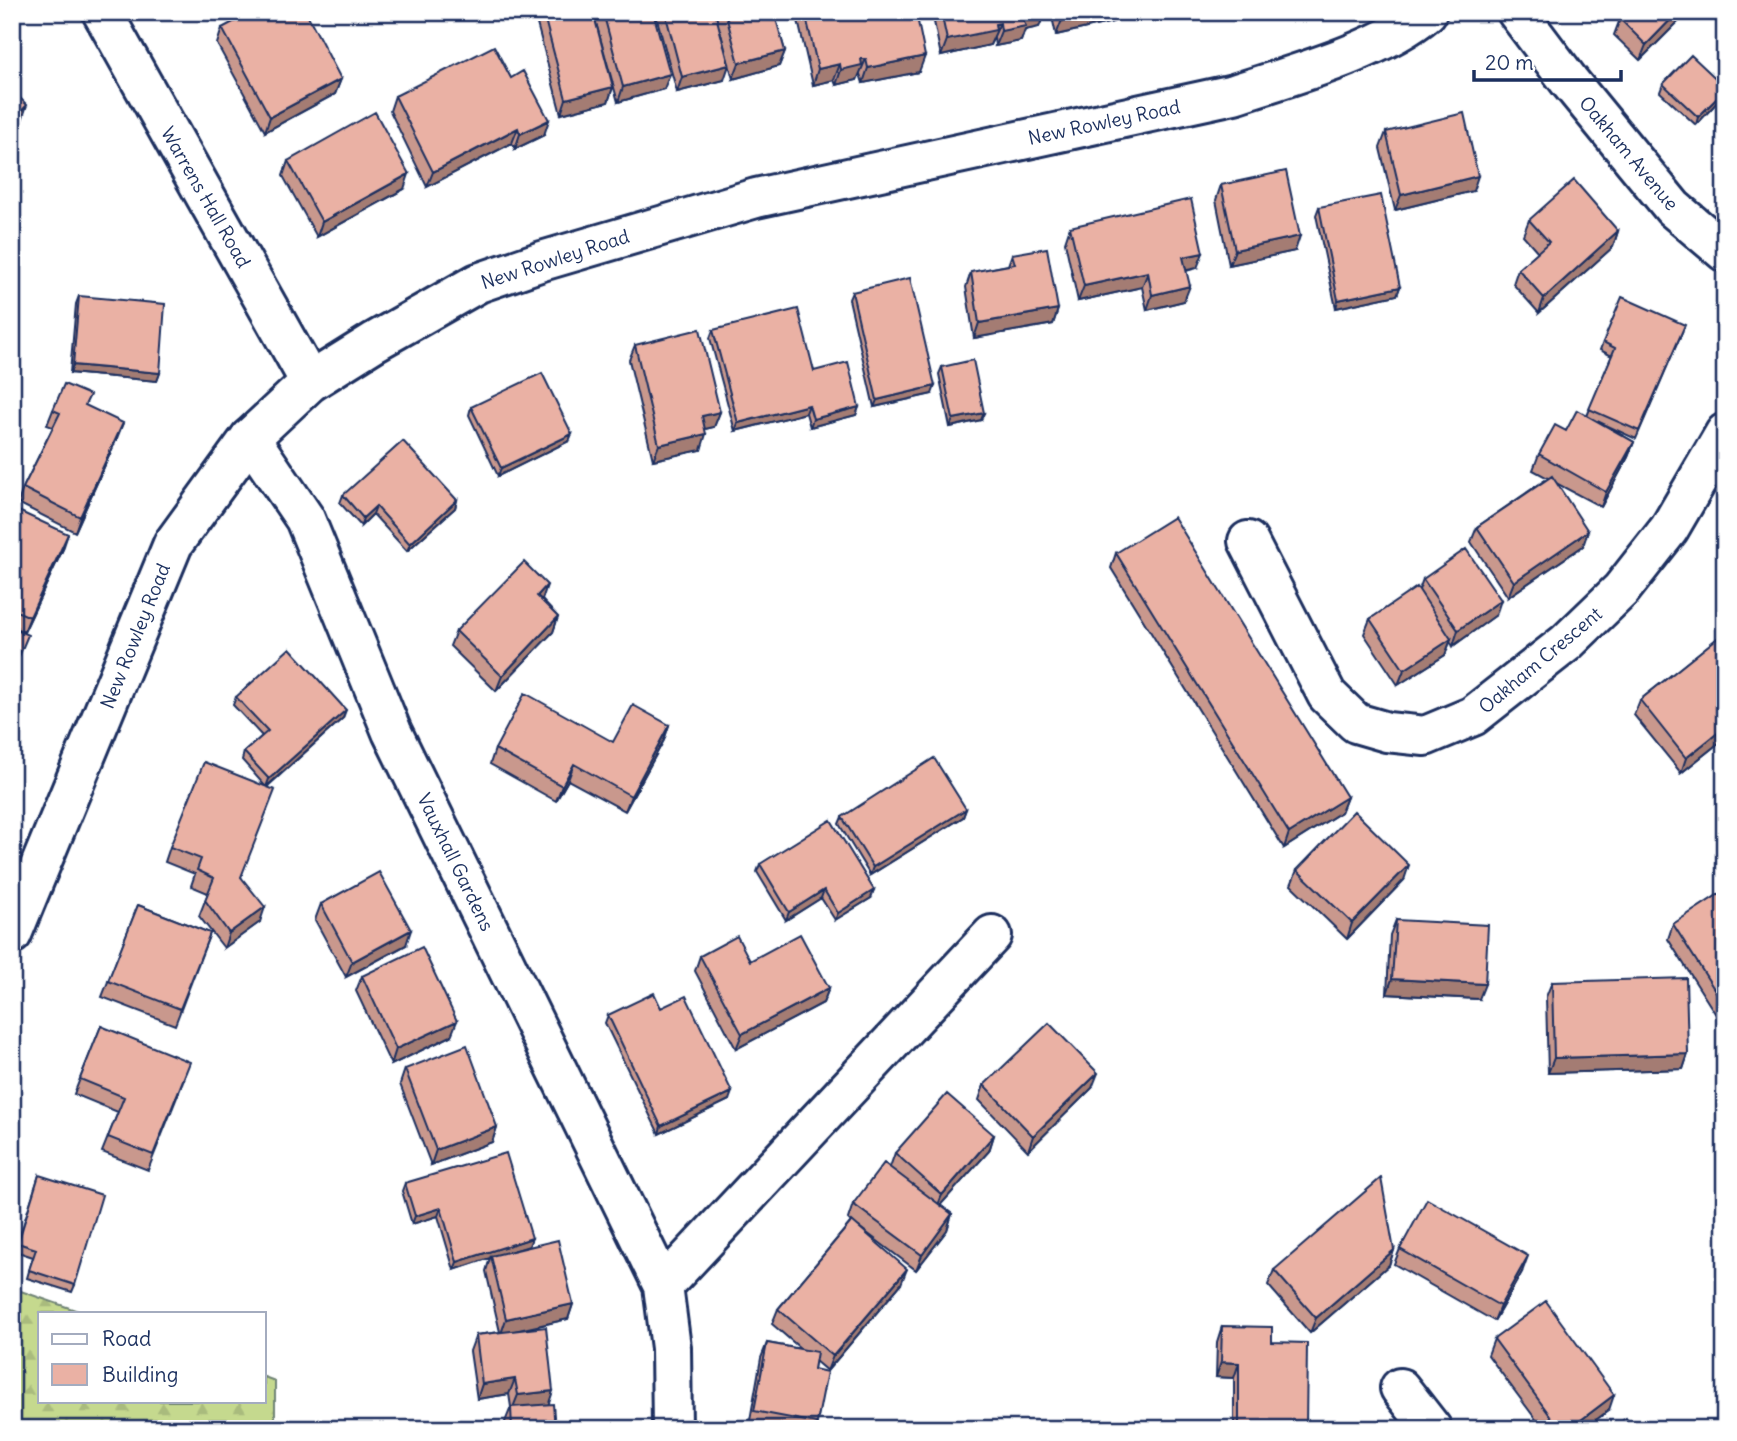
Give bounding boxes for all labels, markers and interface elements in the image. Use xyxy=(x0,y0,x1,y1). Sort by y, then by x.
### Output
scale bar xyxy=(1474,38,1622,82)
text: 20 m xyxy=(1485,49,1534,76)
street label: Oakham Avenue xyxy=(1574,91,1684,215)
street label: New Rowley Road xyxy=(1026,94,1182,150)
street label: Warrens Hall Road xyxy=(156,122,256,272)
street label: New Rowley Road xyxy=(478,224,632,294)
street label: New Rowley Road xyxy=(95,560,175,712)
street label: Oakham Crescent xyxy=(1473,601,1607,719)
street label: Vauxhall Gardens xyxy=(412,789,500,935)
legend xyxy=(38,1312,266,1402)
text: Road xyxy=(102,1325,151,1352)
text: Building xyxy=(102,1361,178,1388)

